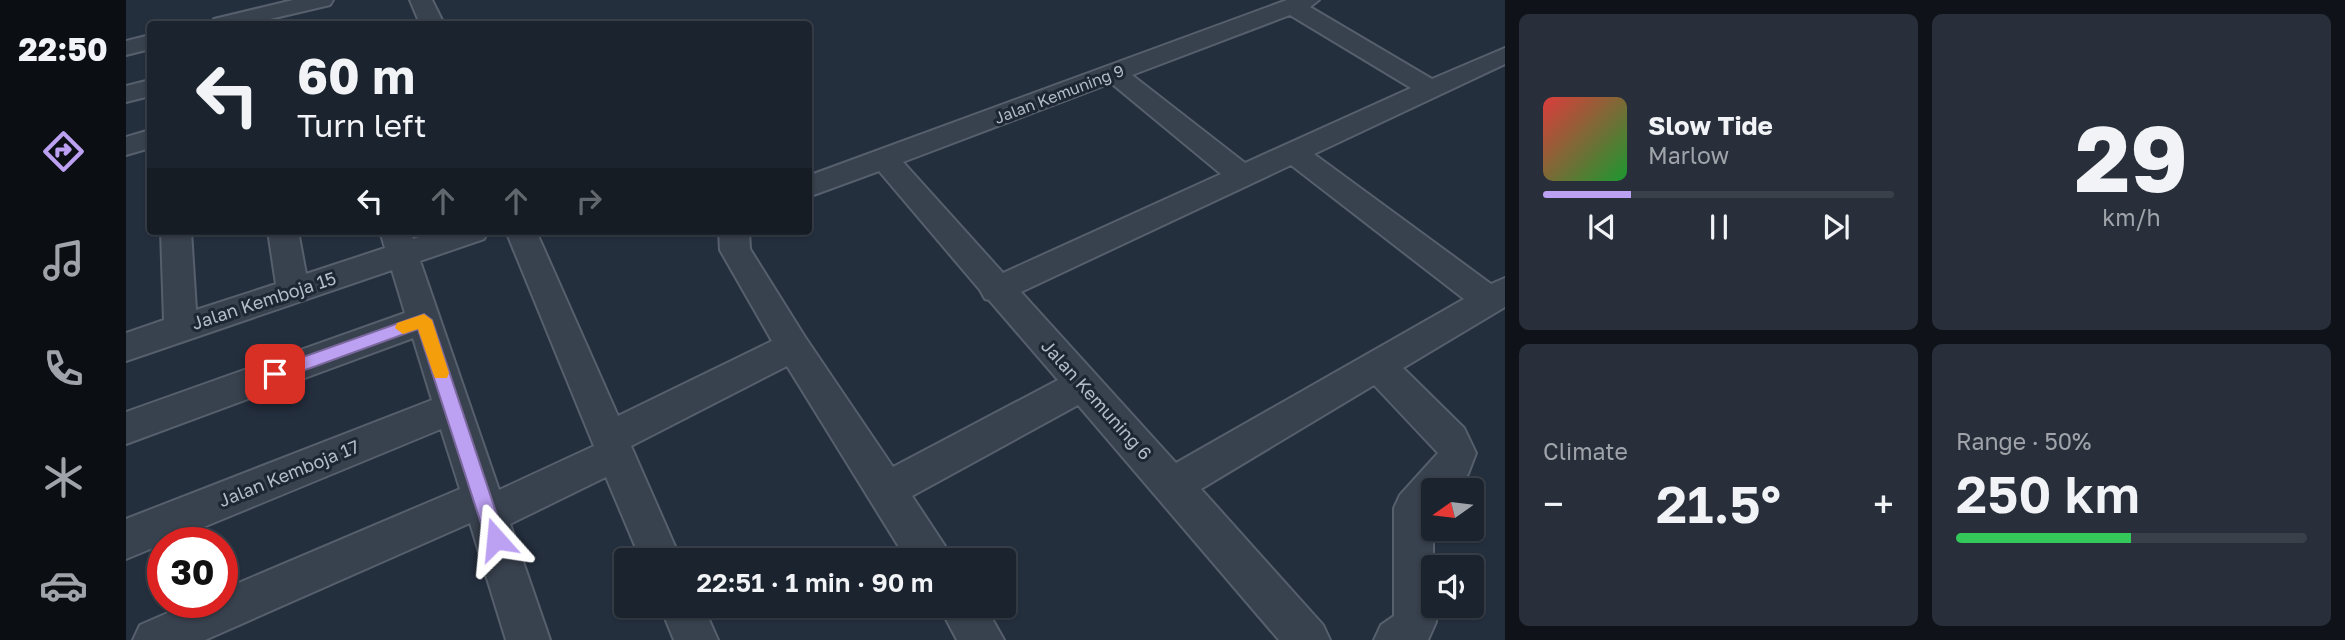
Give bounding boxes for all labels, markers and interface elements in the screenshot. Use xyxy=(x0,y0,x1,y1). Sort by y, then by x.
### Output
text: 22:50 xyxy=(18,30,108,68)
text: 60 m xyxy=(297,46,415,105)
icon: left xyxy=(182,49,273,140)
street label: Jalan Kemuning 9 xyxy=(991,60,1127,128)
text: 29 xyxy=(2075,103,2188,212)
text: Turn left xyxy=(297,106,426,144)
text: Slow Tide xyxy=(1648,110,1773,141)
icon: directions xyxy=(39,127,88,176)
text: Marlow xyxy=(1648,141,1729,169)
icon: left xyxy=(351,182,389,220)
icon: ahead xyxy=(424,182,462,220)
icon: ahead xyxy=(497,182,535,220)
icon: right xyxy=(570,182,608,220)
text: km/h xyxy=(2102,203,2161,231)
icon: previous xyxy=(1583,208,1621,246)
icon: pause xyxy=(1700,208,1738,246)
icon: next xyxy=(1817,208,1855,246)
icon: music xyxy=(39,236,88,285)
street label: Jalan Kemboja 15 xyxy=(189,266,339,334)
street label: Jalan Kemuning 6 xyxy=(1037,335,1157,464)
icon: phone xyxy=(39,344,88,393)
pin xyxy=(245,344,305,404)
icon: arrive xyxy=(256,355,294,393)
text: Range · 50% xyxy=(1956,427,2091,455)
street label: Jalan Kemboja 17 xyxy=(215,435,362,511)
text: Climate xyxy=(1543,437,1628,465)
icon: climate xyxy=(39,453,88,502)
text: 250 km xyxy=(1956,462,2140,524)
text: 21.5° xyxy=(1656,472,1781,534)
north arrow xyxy=(1421,478,1484,541)
map controls xyxy=(1421,478,1484,618)
text: − xyxy=(1543,481,1564,526)
text: + xyxy=(1873,481,1894,526)
position arrow xyxy=(459,502,533,576)
speed limit sign: 30 xyxy=(147,527,238,618)
button: sound xyxy=(1421,555,1484,618)
icon: car xyxy=(39,561,88,610)
text: 22:51 · 1 min · 90 m xyxy=(696,567,934,598)

